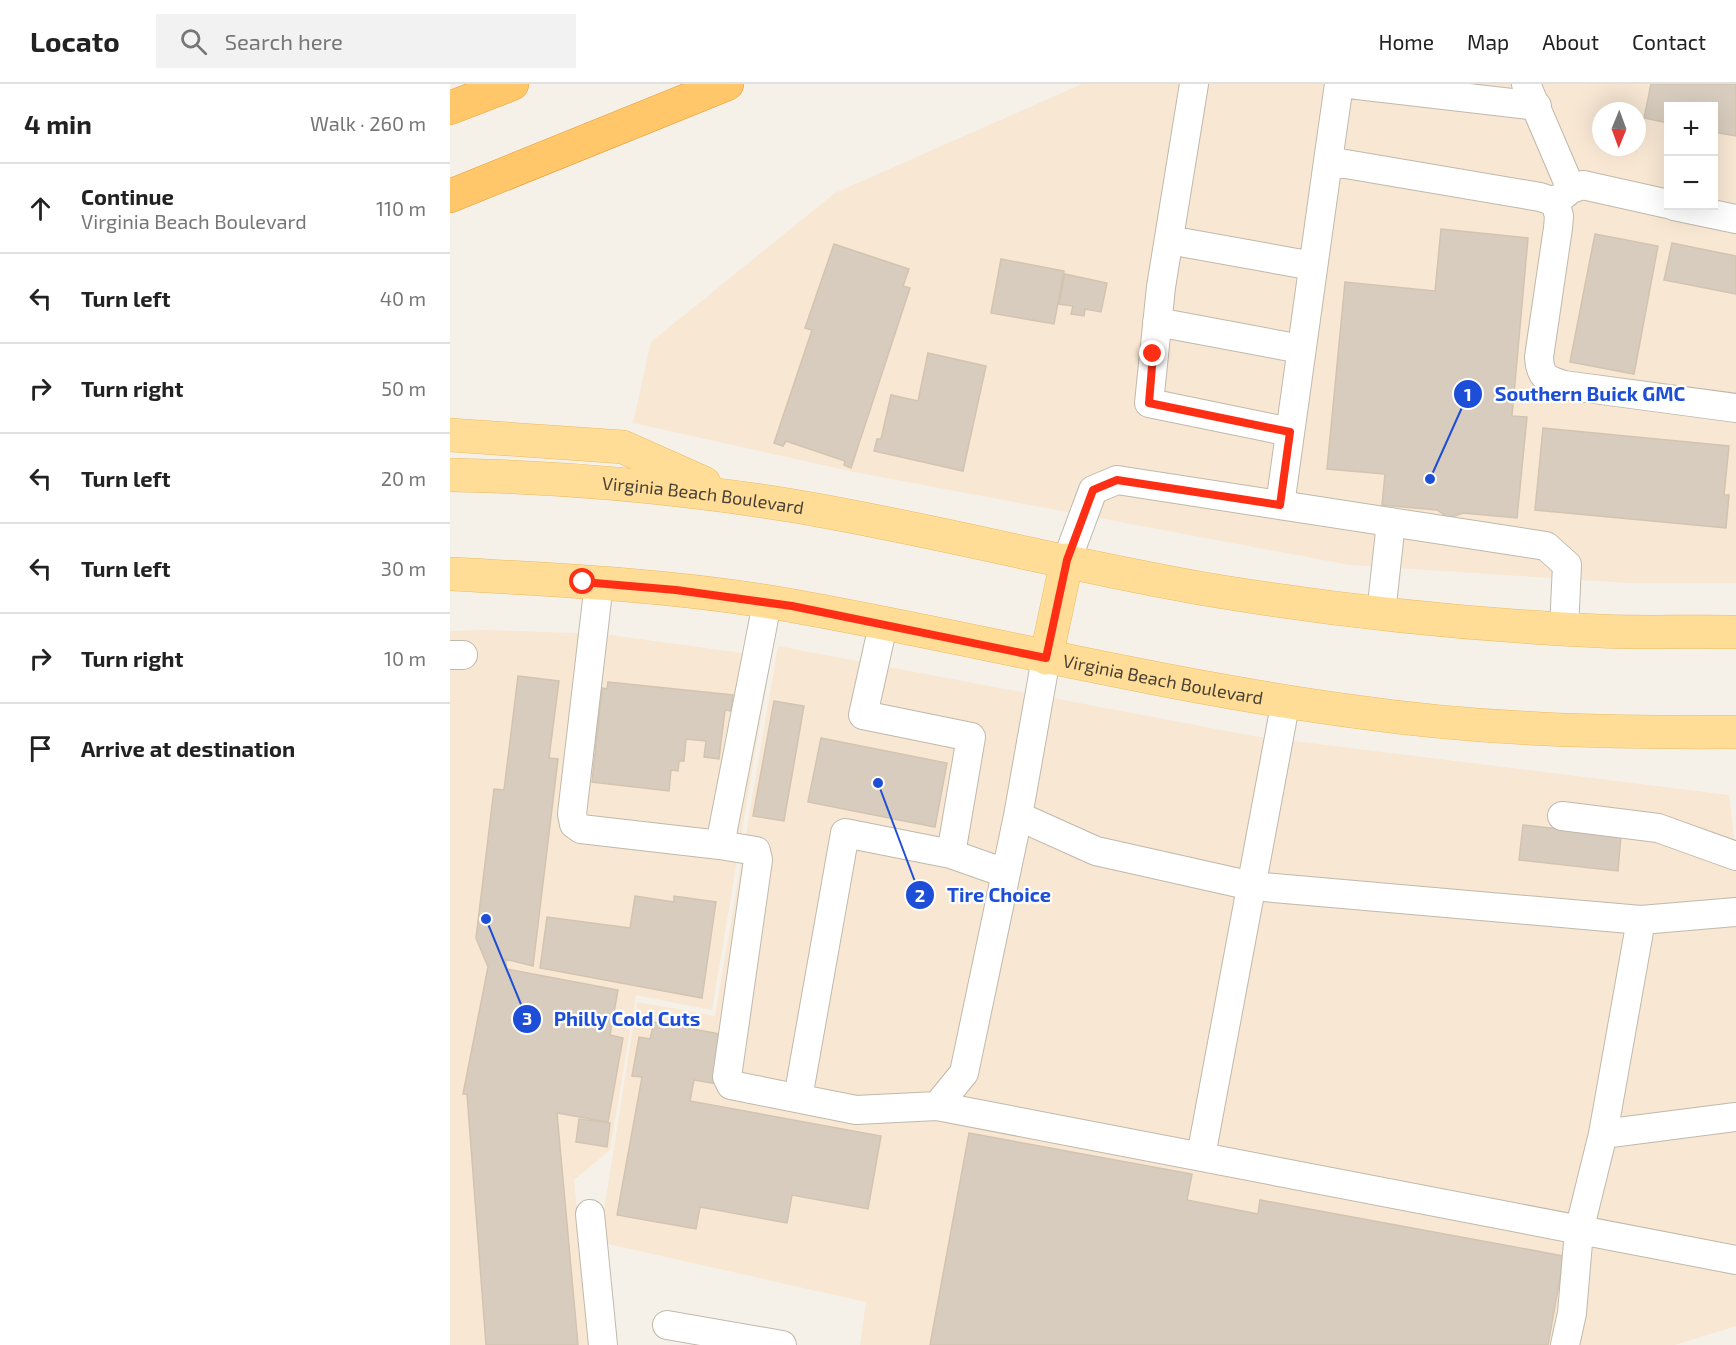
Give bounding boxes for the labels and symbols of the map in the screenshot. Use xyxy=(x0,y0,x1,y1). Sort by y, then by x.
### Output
north arrow xyxy=(1592,102,1646,156)
route end xyxy=(1139,340,1165,366)
callout: Southern Buick GMC xyxy=(1453,375,1697,413)
text: Southern Buick GMC xyxy=(1495,381,1686,405)
text: 1 xyxy=(1464,383,1472,405)
street label: Virginia Beach Boulevard xyxy=(601,472,806,519)
route start xyxy=(569,568,595,594)
street label: Virginia Beach Boulevard xyxy=(1061,649,1265,709)
callout: Tire Choice xyxy=(905,876,1062,914)
text: Tire Choice xyxy=(947,882,1051,906)
text: 2 xyxy=(915,884,925,906)
callout: Philly Cold Cuts xyxy=(512,1000,713,1038)
text: Philly Cold Cuts xyxy=(554,1006,700,1031)
text: 3 xyxy=(522,1007,532,1029)

